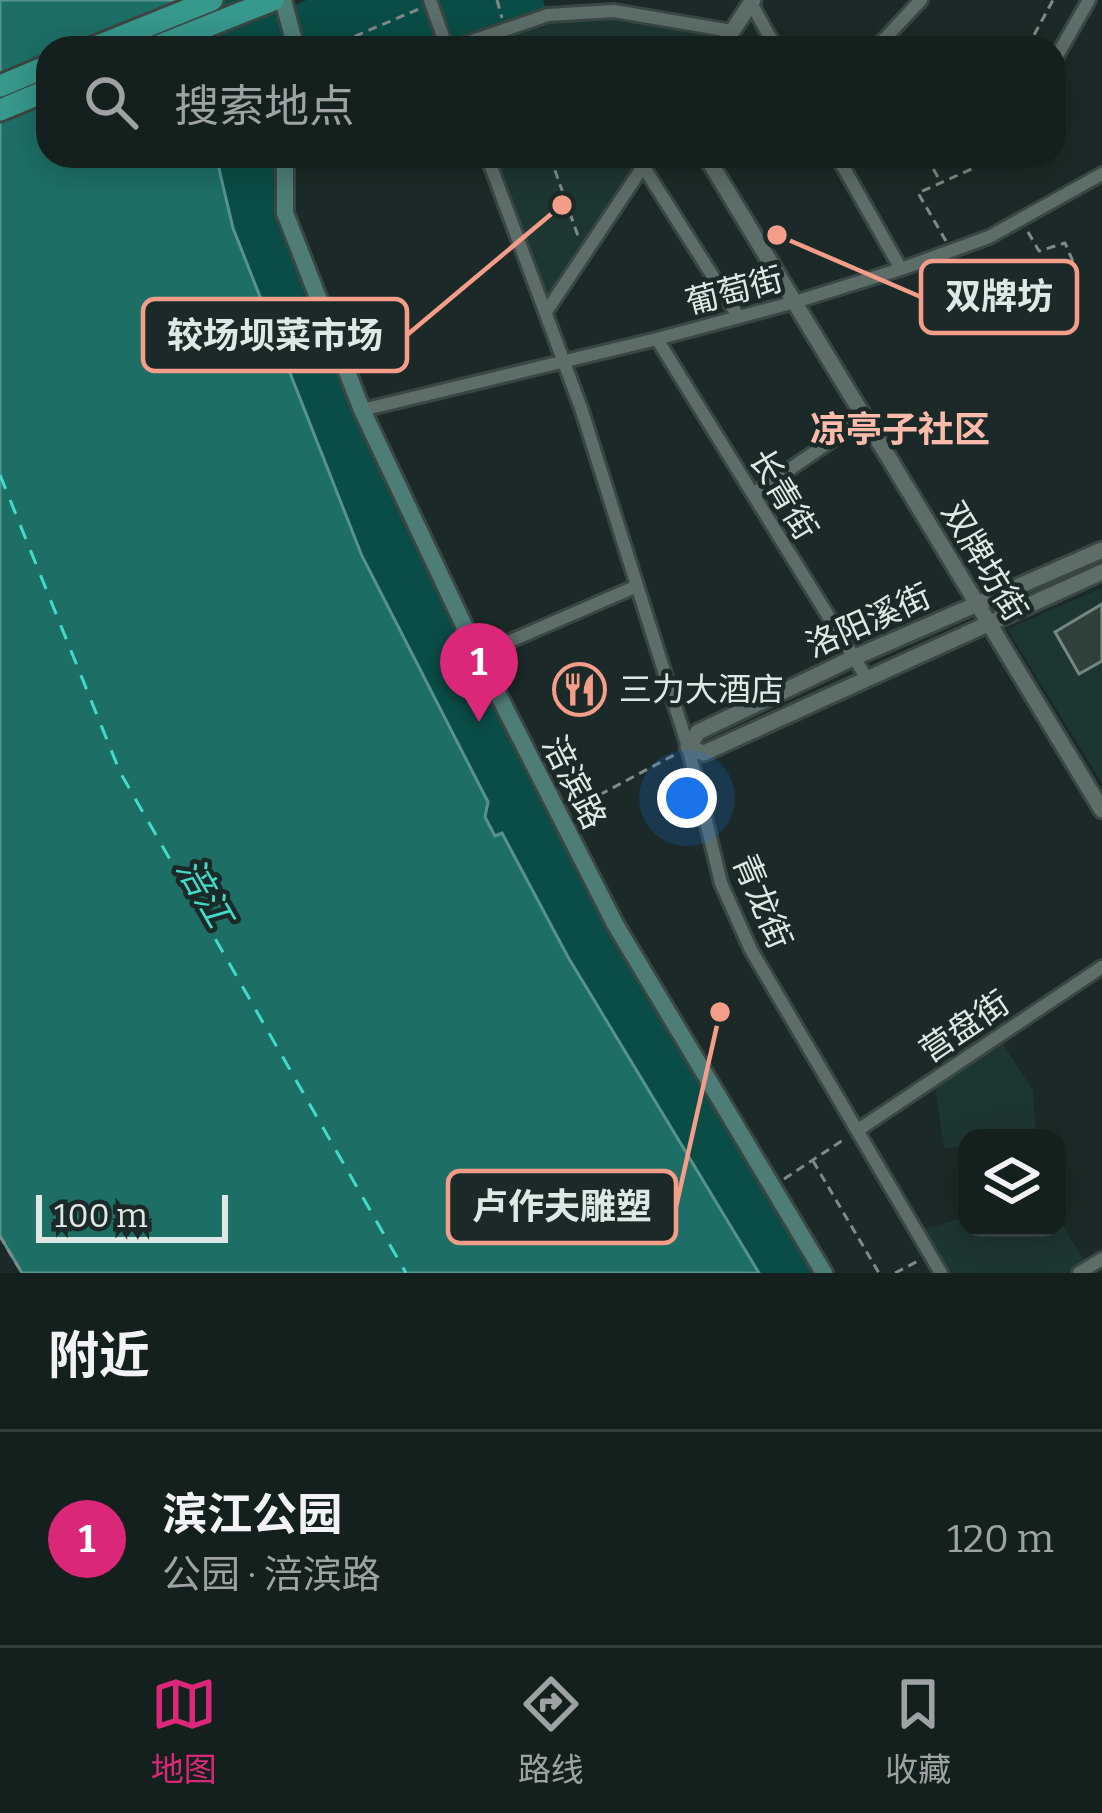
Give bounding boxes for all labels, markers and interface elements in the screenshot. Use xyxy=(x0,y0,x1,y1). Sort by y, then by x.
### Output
search box xyxy=(36,36,1066,168)
icon: search xyxy=(78,69,144,135)
text: 搜索地点 xyxy=(174,80,354,134)
street label: 葡萄街 xyxy=(681,259,787,323)
callout: 双牌坊 xyxy=(921,261,1077,333)
text: 双牌坊 xyxy=(945,275,1053,319)
callout: 较场坝菜市场 xyxy=(143,299,407,371)
text: 较场坝菜市场 xyxy=(167,314,383,358)
district label: 凉亭子社区 xyxy=(810,408,990,452)
street label: 长青街 xyxy=(741,442,826,547)
street label: 双牌坊街 xyxy=(933,495,1035,628)
street label: 洛阳溪街 xyxy=(800,576,937,666)
pin: 1 xyxy=(440,623,518,722)
restaurant icon: 三力大酒店 xyxy=(552,661,608,717)
place label: 三力大酒店 xyxy=(619,670,784,710)
street label: 涪滨路 xyxy=(534,729,614,836)
your location xyxy=(657,768,717,828)
street label: 青龙街 xyxy=(724,848,800,955)
water label: 涪江 xyxy=(167,850,243,938)
street label: 营盘街 xyxy=(912,983,1017,1071)
map controls xyxy=(958,1129,1066,1237)
button: layers xyxy=(958,1129,1066,1237)
callout: 卢作夫雕塑 xyxy=(448,1171,676,1243)
text: 卢作夫雕塑 xyxy=(472,1185,652,1229)
scale bar xyxy=(36,1189,228,1242)
text: 100 m xyxy=(54,1196,148,1236)
text: 附近 xyxy=(48,1325,150,1387)
text: 滨江公园 xyxy=(162,1488,342,1542)
text: 1 xyxy=(79,1516,95,1562)
text: 120 m xyxy=(947,1516,1054,1562)
text: 公园 · 涪滨路 xyxy=(162,1552,381,1598)
tab: 地图 xyxy=(151,1671,217,1791)
tab: 路线 xyxy=(518,1671,584,1791)
tab: 收藏 xyxy=(885,1671,951,1791)

